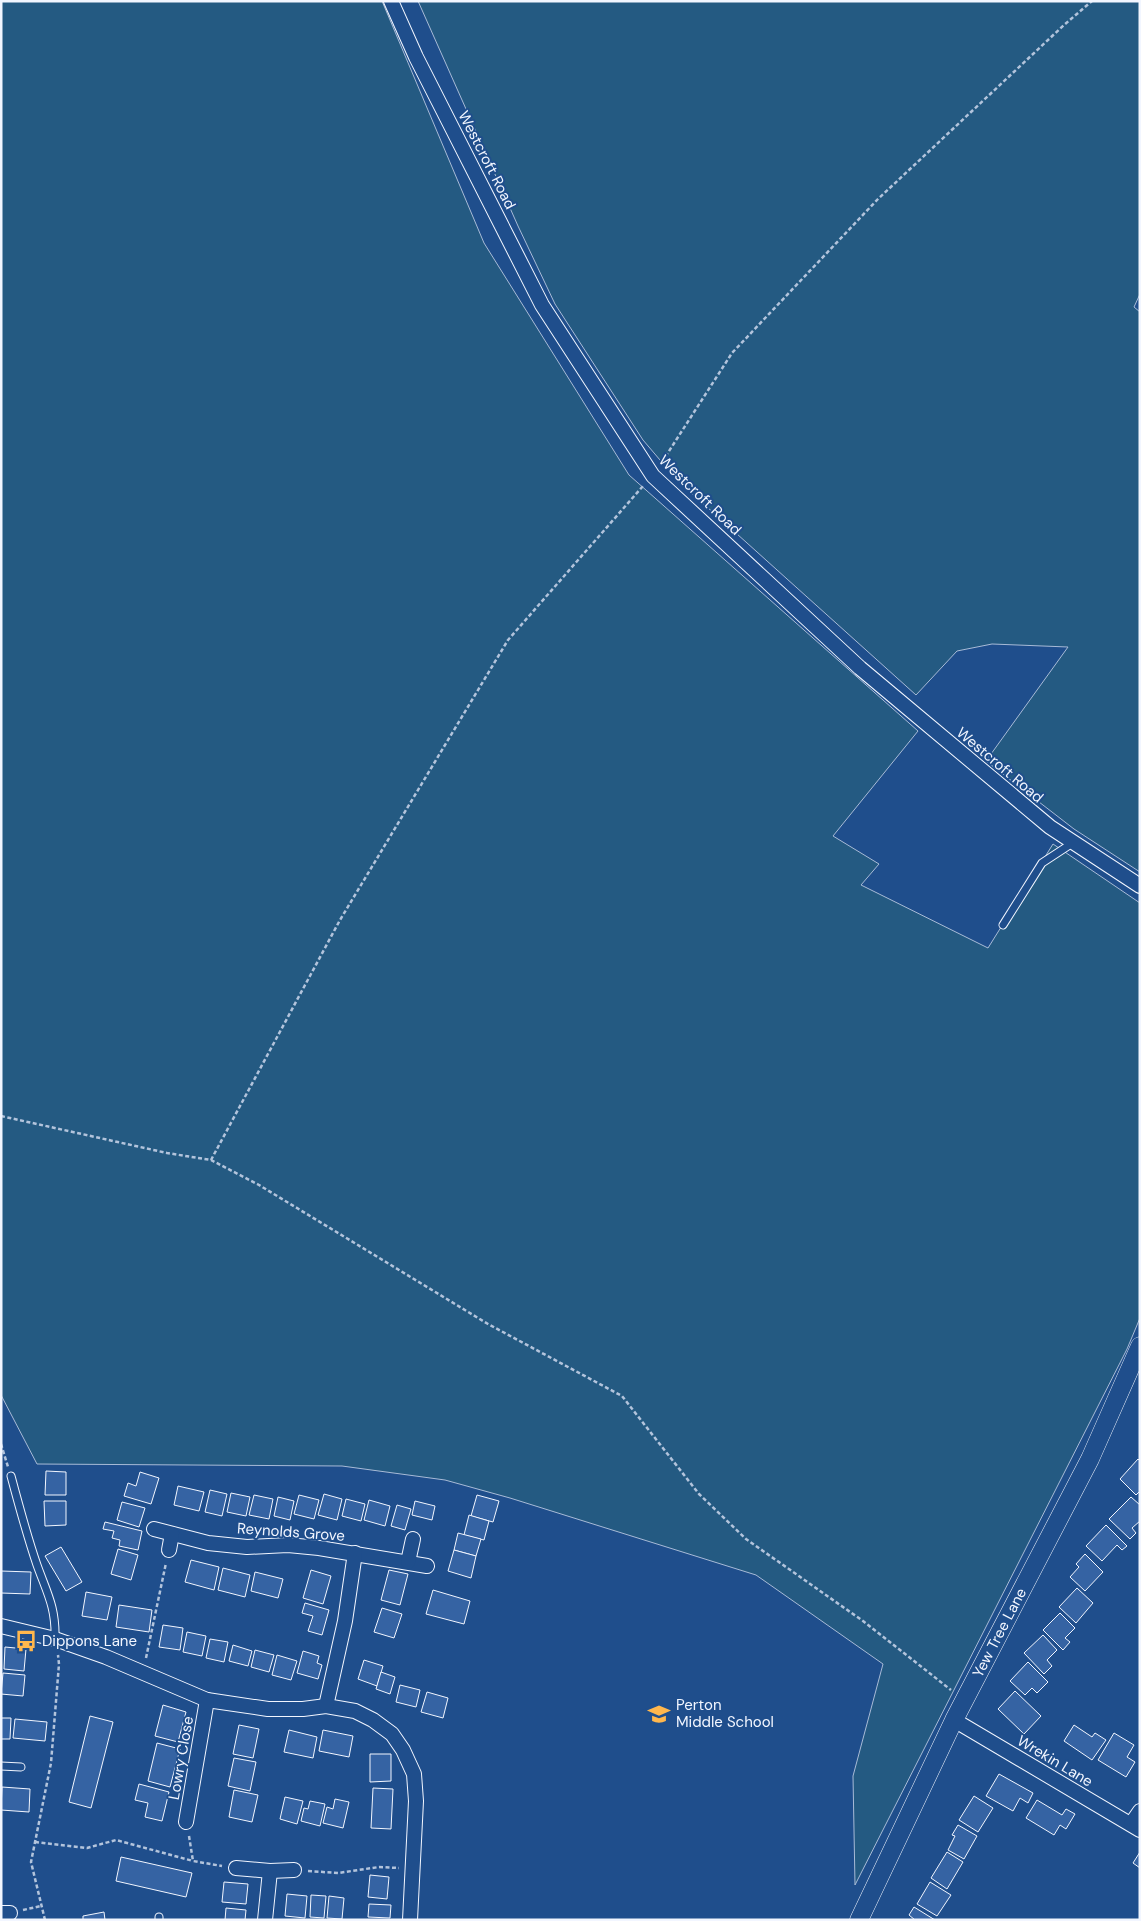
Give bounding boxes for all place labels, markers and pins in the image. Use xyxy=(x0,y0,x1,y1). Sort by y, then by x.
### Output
bus stop icon: Dippons Lane xyxy=(13,1628,39,1654)
place label: Dippons Lane xyxy=(42,1631,137,1651)
place label: Perton Middle School xyxy=(676,1695,774,1732)
school or university icon: Perton Middle School xyxy=(646,1701,672,1727)

